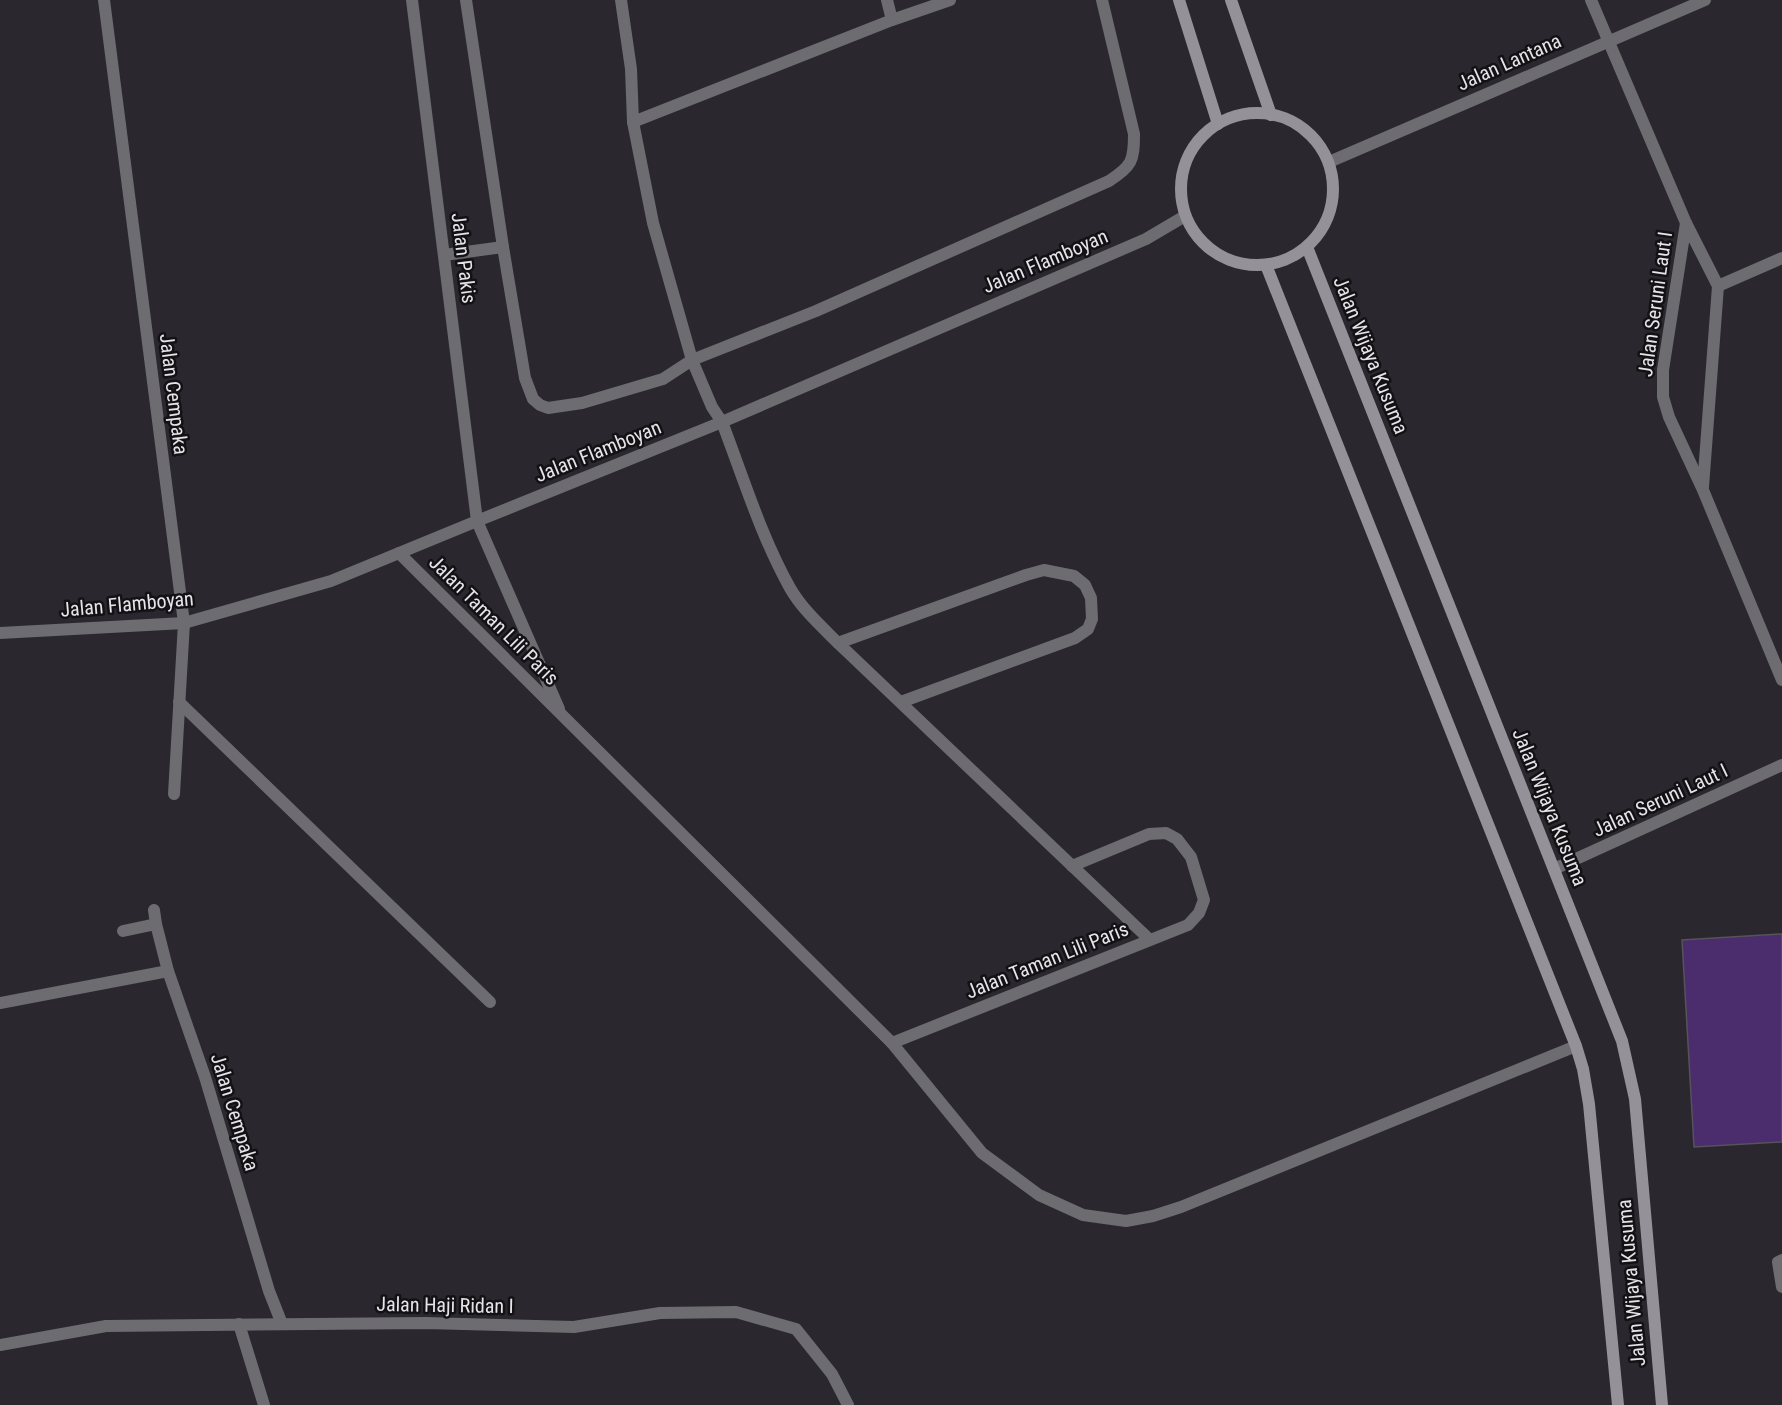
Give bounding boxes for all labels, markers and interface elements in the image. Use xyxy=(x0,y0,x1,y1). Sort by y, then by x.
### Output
street label: Jalan Lantana xyxy=(1453,28,1565,96)
street label: Jalan Pakis xyxy=(447,211,481,305)
street label: Jalan Flamboyan xyxy=(979,224,1111,298)
street label: Jalan Seruni Laut I xyxy=(1633,230,1677,378)
street label: Jalan Wijaya Kusuma xyxy=(1328,273,1414,437)
street label: Jalan Cempaka xyxy=(155,332,193,456)
street label: Jalan Flamboyan xyxy=(531,415,665,487)
street label: Jalan Taman Lili Paris xyxy=(424,550,564,690)
street label: Jalan Flamboyan xyxy=(59,586,195,622)
street label: Jalan Wijaya Kusuma xyxy=(1507,725,1593,889)
street label: Jalan Seruni Laut I xyxy=(1589,758,1731,842)
street label: Jalan Taman Lili Paris xyxy=(962,916,1132,1004)
street label: Jalan Cempaka xyxy=(206,1050,264,1174)
street label: Jalan Wijaya Kusuma xyxy=(1612,1198,1650,1368)
street label: Jalan Haji Ridan I xyxy=(376,1292,514,1318)

